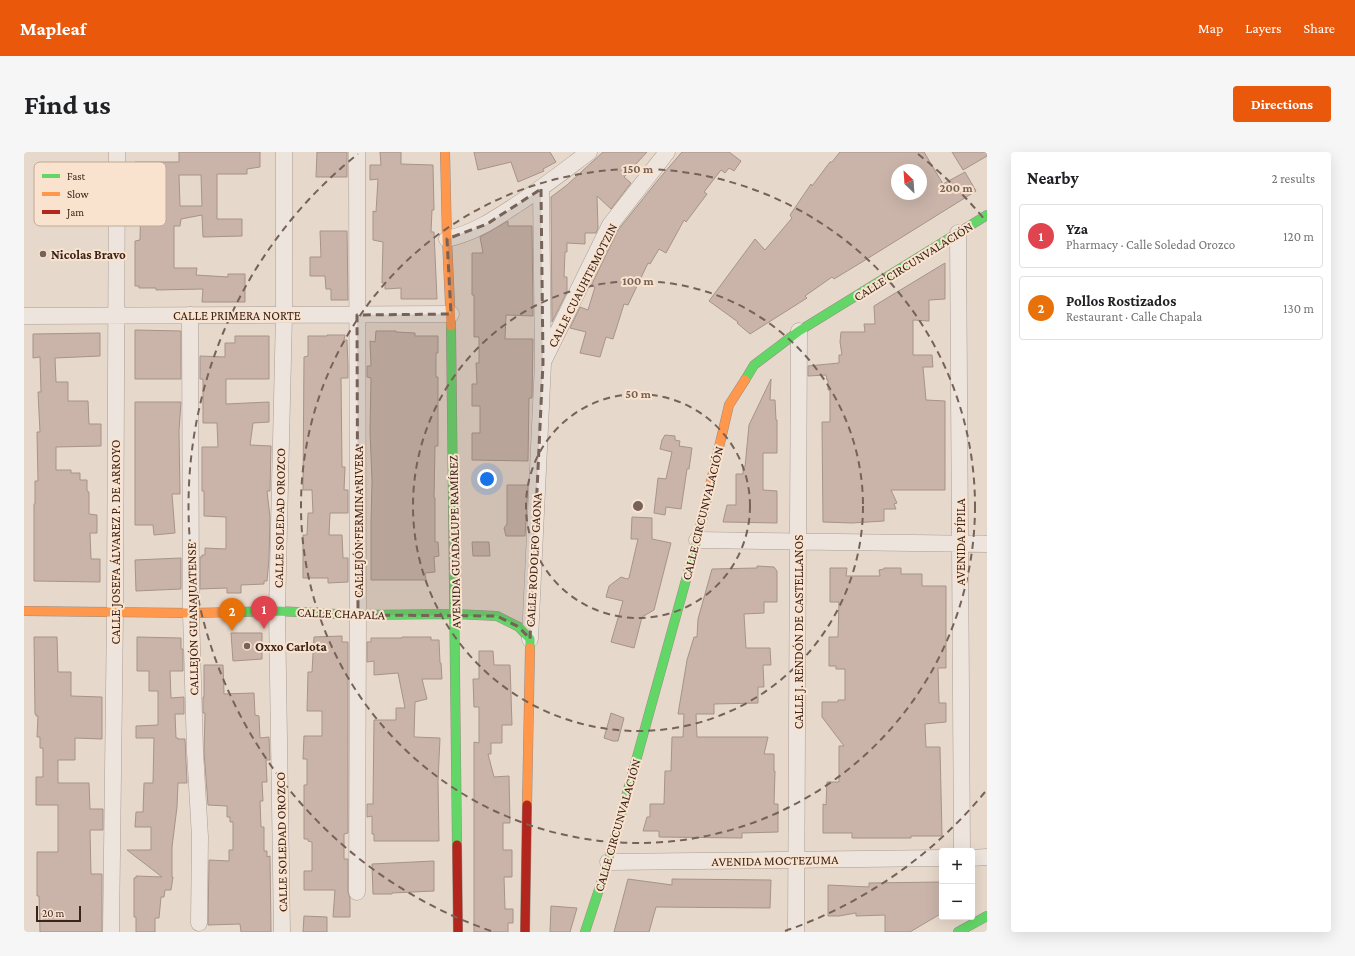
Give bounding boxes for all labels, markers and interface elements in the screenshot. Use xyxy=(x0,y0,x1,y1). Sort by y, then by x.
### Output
text: Mapleaf xyxy=(20,18,86,39)
text: Map xyxy=(1198,20,1223,36)
text: Layers xyxy=(1245,20,1282,36)
text: Share xyxy=(1304,20,1335,36)
button: Directions xyxy=(1233,86,1331,122)
text: Find us xyxy=(24,89,111,120)
legend xyxy=(34,162,166,226)
text: 150 m xyxy=(623,162,654,176)
north arrow xyxy=(891,164,927,200)
text: Nearby xyxy=(1027,169,1079,188)
text: Fast xyxy=(67,170,86,182)
text: 2 results xyxy=(1272,171,1315,186)
text: 200 m xyxy=(939,181,973,195)
text: Slow xyxy=(67,188,89,200)
text: Jam xyxy=(66,206,84,219)
street label: CALLE CIRCUNVALACIÓN xyxy=(851,219,976,304)
street label: CALLE CUAUHTEMOTZIN xyxy=(545,221,620,350)
text: Yza xyxy=(1066,221,1088,237)
text: 1 xyxy=(1039,229,1043,244)
text: 120 m xyxy=(1283,229,1314,244)
text: Pharmacy · Calle Soledad Orozco xyxy=(1066,237,1235,252)
place label: Nicolas Bravo xyxy=(51,247,126,262)
marker: Nicolas Bravo xyxy=(38,249,48,259)
text: 100 m xyxy=(622,274,655,288)
text: Pollos Rostizados xyxy=(1066,293,1176,309)
text: 2 xyxy=(1038,301,1044,316)
text: 130 m xyxy=(1283,301,1314,316)
street label: CALLE PRIMERA NORTE xyxy=(173,308,301,323)
text: Restaurant · Calle Chapala xyxy=(1066,309,1202,324)
text: 50 m xyxy=(625,387,652,401)
street label: CALLE JOSEFA ÁLVAREZ P. DE ARROYO xyxy=(108,439,123,644)
street label: CALLE CIRCUNVALACIÓN xyxy=(679,444,726,582)
street label: CALLEJÓN FERMINA RIVERA xyxy=(351,445,366,598)
street label: CALLE SOLEDAD OROZCO xyxy=(271,448,288,588)
street label: AVENIDA GUADALUPE RAMÍREZ xyxy=(445,455,464,629)
your location xyxy=(477,469,497,489)
street label: CALLE RODOLFO GAONA xyxy=(522,492,545,628)
street label: AVENIDA PÍPILA xyxy=(953,498,968,586)
centre of rings xyxy=(631,499,645,513)
street label: CALLE J. RENDÓN DE CASTELLANOS xyxy=(791,535,806,729)
street label: CALLEJÓN GUANAJUATENSE xyxy=(184,542,201,696)
pin: 1 xyxy=(251,596,277,629)
pin: 2 xyxy=(219,598,245,631)
street label: CALLE CHAPALA xyxy=(297,604,386,623)
place label: Oxxo Carlota xyxy=(255,639,327,654)
marker: Oxxo Carlota xyxy=(242,641,252,651)
street label: CALLE CIRCUNVALACIÓN xyxy=(591,757,644,893)
street label: CALLE SOLEDAD OROZCO xyxy=(273,772,290,912)
map controls xyxy=(939,848,975,920)
button: + xyxy=(939,848,975,884)
street label: AVENIDA MOCTEZUMA xyxy=(711,852,839,869)
button: − xyxy=(939,884,975,920)
scale bar xyxy=(36,904,81,923)
text: 20 m xyxy=(42,907,64,919)

